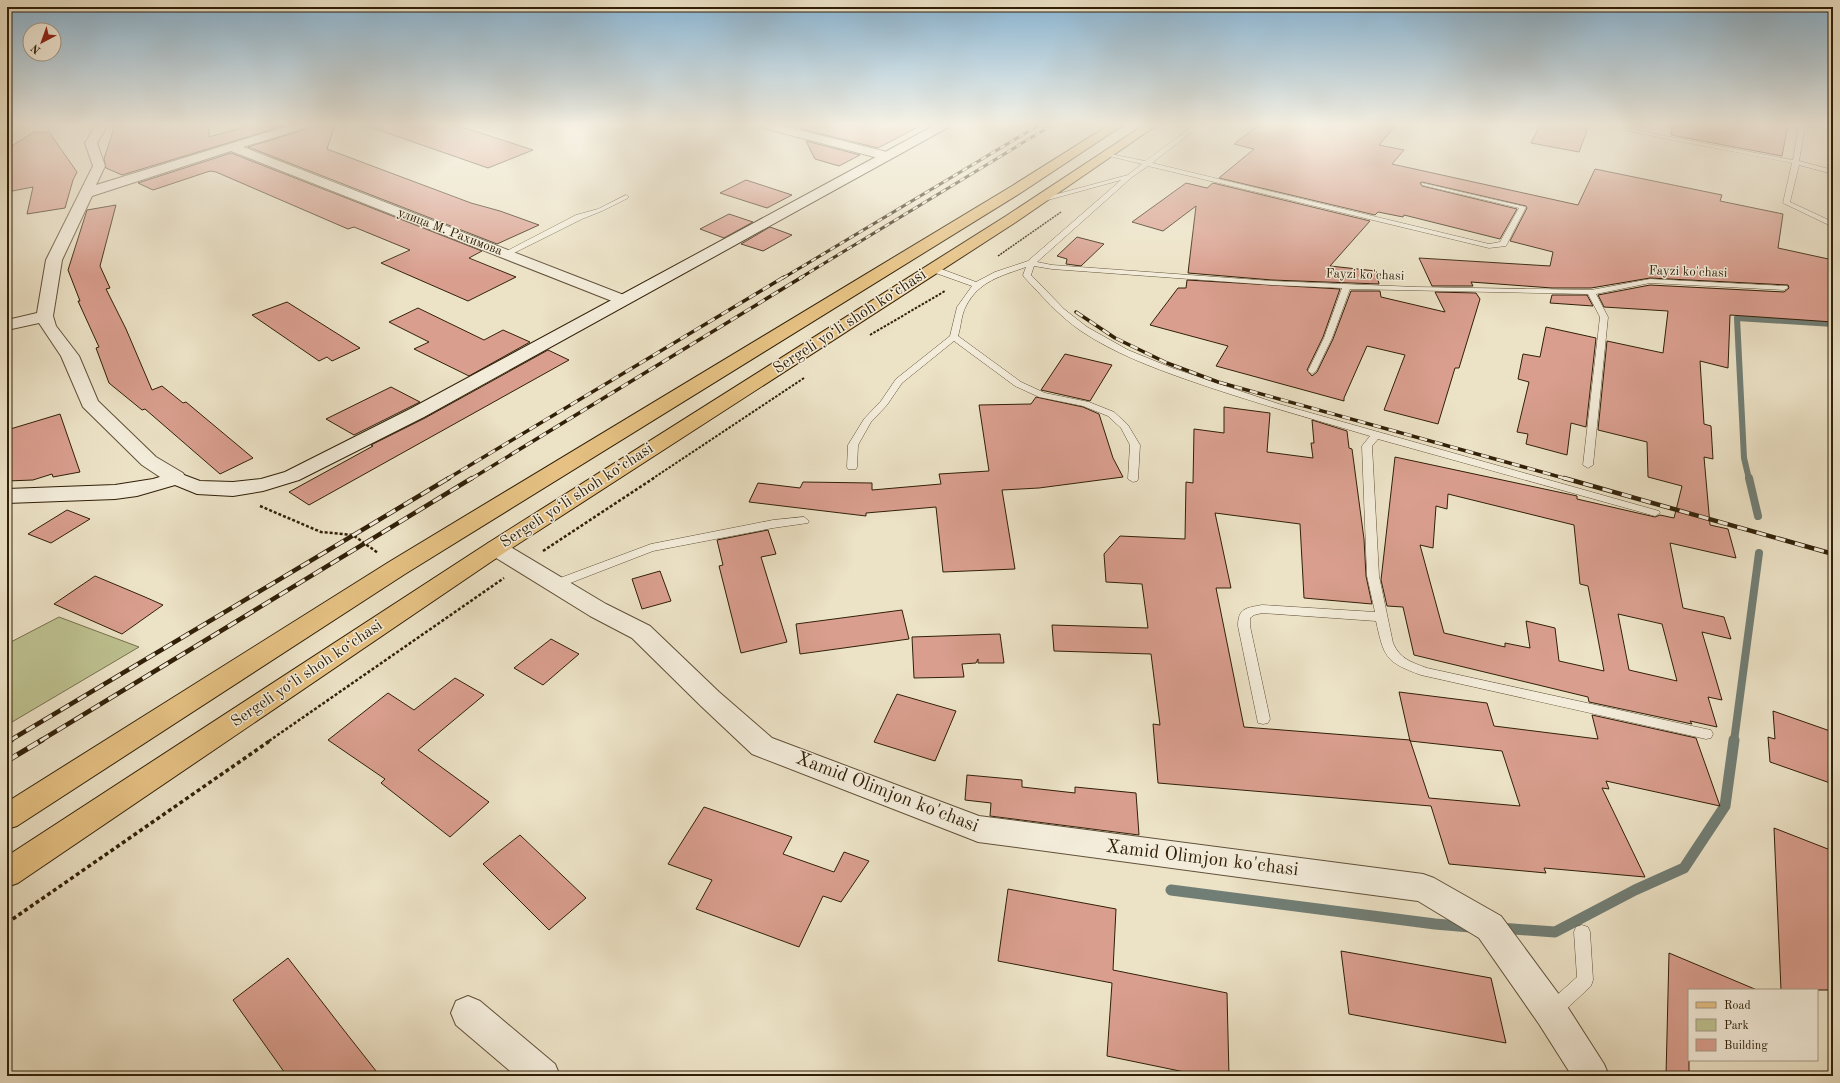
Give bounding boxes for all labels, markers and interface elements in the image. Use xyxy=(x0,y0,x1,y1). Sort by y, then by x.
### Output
north arrow xyxy=(22,22,62,62)
text: N xyxy=(29,41,43,55)
street label: улица М. Рахимова xyxy=(396,206,505,258)
street label: Fayzi ko'chasi xyxy=(1649,264,1728,280)
street label: Sergeli yo‘li shoh ko‘chasi xyxy=(770,266,929,377)
street label: Fayzi ko'chasi xyxy=(1326,267,1405,283)
street label: Sergeli yo‘li shoh ko‘chasi xyxy=(497,440,656,551)
street label: Sergeli yo‘li shoh ko‘chasi xyxy=(228,617,385,731)
street label: Xamid Olimjon ko'chasi xyxy=(793,749,981,837)
street label: Xamid Olimjon ko'chasi xyxy=(1105,838,1299,880)
legend xyxy=(1688,989,1818,1061)
text: Road xyxy=(1724,1000,1751,1012)
text: Park xyxy=(1724,1020,1749,1032)
text: Building xyxy=(1724,1040,1768,1052)

